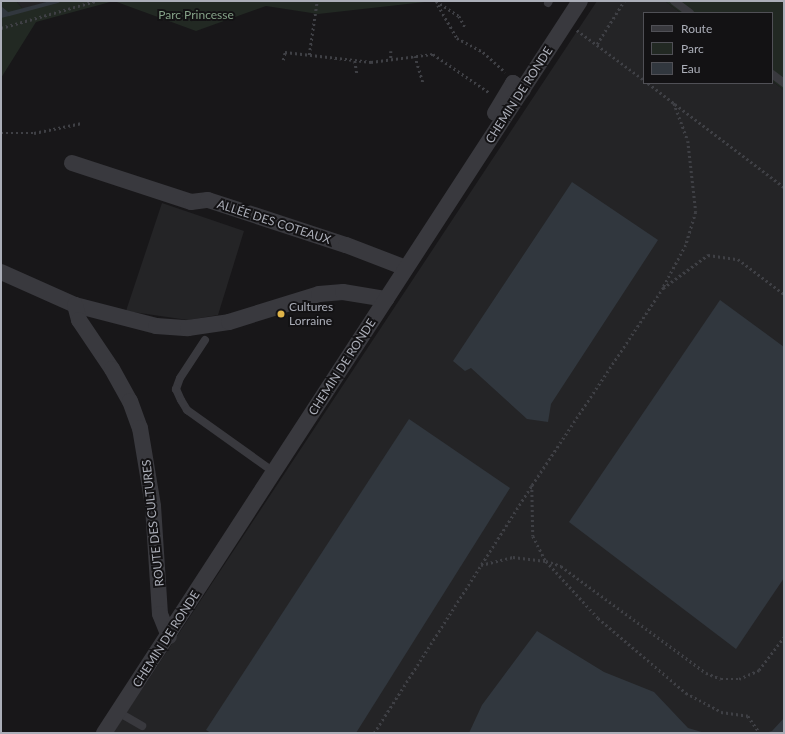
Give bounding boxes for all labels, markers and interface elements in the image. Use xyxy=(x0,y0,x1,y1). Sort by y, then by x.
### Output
park label: Parc Princesse xyxy=(158,8,234,22)
legend xyxy=(643,12,773,84)
text: Route xyxy=(681,21,712,36)
text: Parc xyxy=(681,41,704,56)
street label: CHEMIN DE RONDE xyxy=(482,44,556,146)
text: Eau xyxy=(681,61,701,76)
street label: ALLÉE DES COTEAUX xyxy=(215,197,333,247)
place label: Cultures Lorraine xyxy=(289,300,333,328)
marker: Cultures Lorraine xyxy=(276,309,286,319)
street label: CHEMIN DE RONDE xyxy=(305,316,379,418)
street label: ROUTE DES CULTURES xyxy=(139,459,167,587)
street label: CHEMIN DE RONDE xyxy=(129,588,203,690)

